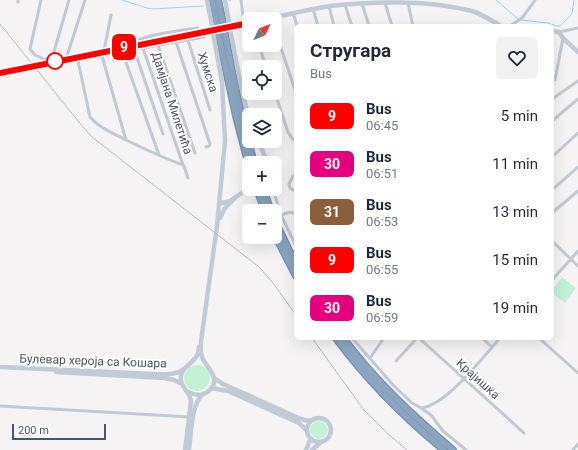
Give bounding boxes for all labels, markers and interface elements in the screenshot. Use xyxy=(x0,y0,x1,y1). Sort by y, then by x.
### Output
north arrow xyxy=(242,12,282,52)
map controls xyxy=(242,12,282,244)
line badge: 9 xyxy=(111,34,137,60)
button: heart xyxy=(496,37,538,79)
text: 9 xyxy=(120,39,128,55)
text: Стругара xyxy=(310,39,391,62)
street label: Дамјана Милетића xyxy=(149,50,195,156)
street label: Хумска xyxy=(195,50,221,94)
unlabelled marker xyxy=(46,52,64,70)
button: locate xyxy=(242,60,282,100)
text: Bus xyxy=(310,66,332,81)
text: Bus xyxy=(366,100,392,118)
text: 5 min xyxy=(501,107,538,125)
button: layers xyxy=(242,108,282,148)
text: 9 xyxy=(328,108,336,124)
text: 06:45 xyxy=(366,118,398,133)
text: Bus xyxy=(366,148,392,166)
text: 11 min xyxy=(492,155,538,173)
button: + xyxy=(242,156,282,196)
text: 30 xyxy=(324,156,340,172)
text: 06:51 xyxy=(366,166,398,181)
text: Bus xyxy=(366,196,392,214)
text: 13 min xyxy=(492,203,538,221)
button: − xyxy=(242,204,282,244)
text: 31 xyxy=(324,204,340,220)
text: 06:53 xyxy=(366,214,398,229)
text: Bus xyxy=(366,244,392,262)
text: 15 min xyxy=(492,251,538,269)
text: 9 xyxy=(328,252,336,268)
text: 06:55 xyxy=(366,262,398,277)
text: Bus xyxy=(366,292,392,310)
text: 19 min xyxy=(492,299,538,317)
text: 30 xyxy=(324,300,340,316)
text: 06:59 xyxy=(366,310,398,325)
street label: Булевар хероја са Кошара xyxy=(19,351,167,371)
street label: Крајишка xyxy=(453,356,503,402)
scale bar xyxy=(12,422,106,441)
text: 200 m xyxy=(18,424,49,437)

